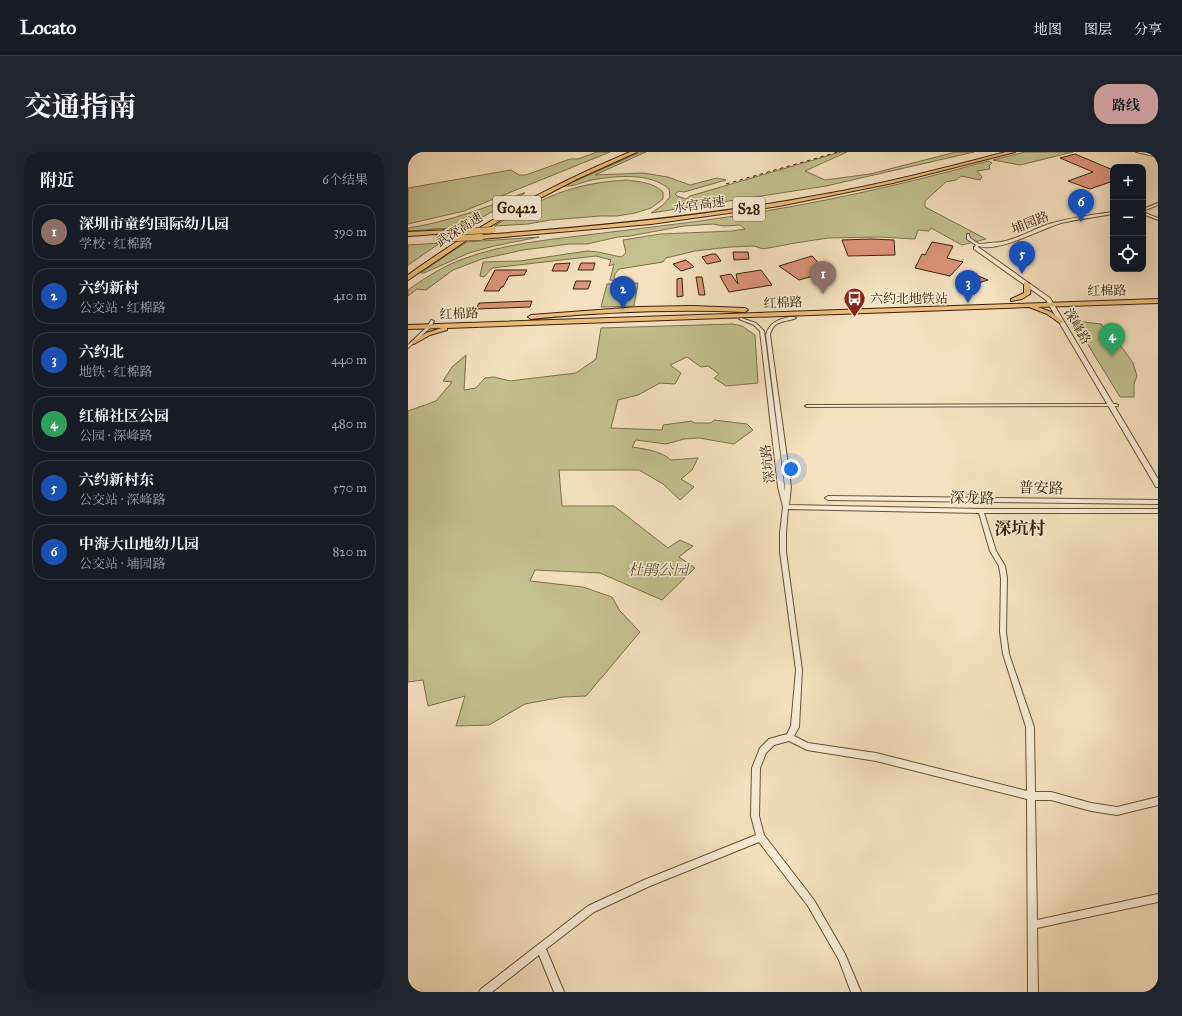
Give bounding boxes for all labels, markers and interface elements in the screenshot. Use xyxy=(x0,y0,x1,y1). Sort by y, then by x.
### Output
text: Locato xyxy=(20,16,76,39)
text: 地图 xyxy=(1034,21,1062,38)
text: 图层 xyxy=(1084,21,1112,38)
text: 分享 xyxy=(1134,21,1162,38)
button: 路线 xyxy=(1094,84,1158,124)
text: 交通指南 xyxy=(24,89,136,124)
map controls xyxy=(1110,164,1146,272)
button: + xyxy=(1110,164,1146,200)
text: 附近 xyxy=(40,170,74,191)
text: 6个结果 xyxy=(322,172,368,188)
pin: 6 xyxy=(1068,189,1094,222)
street label: 水官高速 xyxy=(672,193,726,217)
road number: G0422 xyxy=(493,196,541,220)
road number: S28 xyxy=(733,197,765,221)
button: − xyxy=(1110,200,1146,236)
street label: 埔园路 xyxy=(1009,208,1051,237)
street label: 武深高速 xyxy=(433,209,486,250)
text: 深圳市童约国际幼儿园 xyxy=(79,215,229,233)
text: 1 xyxy=(51,224,57,240)
text: 390 m xyxy=(334,224,367,240)
text: 学校 · 红棉路 xyxy=(79,236,152,252)
button: locate xyxy=(1110,236,1146,272)
pin: 5 xyxy=(1009,241,1035,274)
pin: 1 xyxy=(810,261,836,294)
pin: 3 xyxy=(955,270,981,303)
pin: 2 xyxy=(610,276,636,309)
text: 六约新村 xyxy=(79,279,139,297)
street label: 红棉路 xyxy=(1087,283,1127,299)
bus stop icon: 六约北地铁站 xyxy=(842,285,868,318)
text: 2 xyxy=(51,288,57,304)
text: 410 m xyxy=(333,288,367,304)
place label: 六约北地铁站 xyxy=(870,291,948,307)
street label: 红棉路 xyxy=(763,294,803,312)
text: 公交站 · 红棉路 xyxy=(79,300,165,316)
street label: 红棉路 xyxy=(439,305,479,323)
street label: 深峰路 xyxy=(1060,306,1094,347)
pin: 4 xyxy=(1099,323,1125,356)
text: 六约北 xyxy=(79,343,124,361)
text: 3 xyxy=(51,352,57,368)
text: 440 m xyxy=(331,352,367,368)
text: 地铁 · 红棉路 xyxy=(79,364,152,380)
text: 红棉社区公园 xyxy=(79,407,169,425)
text: 4 xyxy=(50,416,58,432)
text: 480 m xyxy=(332,416,367,432)
text: 公园 · 深峰路 xyxy=(79,428,152,444)
street label: 深坑路 xyxy=(758,444,778,484)
your location xyxy=(781,459,801,479)
text: 六约新村东 xyxy=(79,471,154,489)
street label: 普安路 xyxy=(1018,479,1064,497)
text: 5 xyxy=(51,480,57,496)
text: 570 m xyxy=(333,480,367,496)
street label: 深龙路 xyxy=(949,489,995,507)
text: 公交站 · 深峰路 xyxy=(79,492,165,508)
district label: 深坑村 xyxy=(995,518,1046,539)
text: 中海大山地幼儿园 xyxy=(79,535,199,553)
text: 6 xyxy=(51,544,57,560)
text: 820 m xyxy=(332,544,367,560)
text: 公交站 · 埔园路 xyxy=(79,556,165,572)
park label: 杜鹃公园 xyxy=(628,561,690,579)

